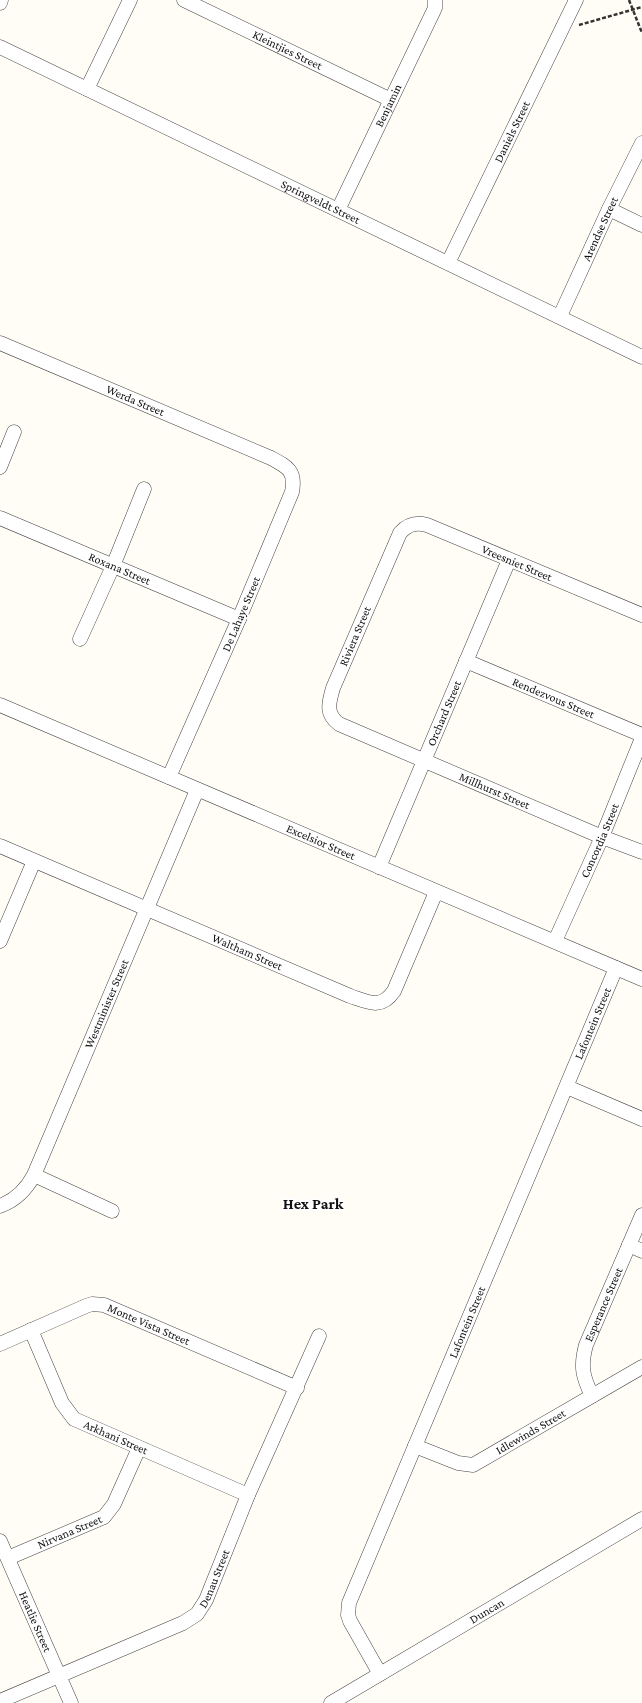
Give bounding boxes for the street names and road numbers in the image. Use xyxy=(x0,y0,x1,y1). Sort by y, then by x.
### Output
street label: Kleintjies Street xyxy=(251,27,325,73)
street label: Benjamin xyxy=(372,81,405,129)
street label: Daniels Street xyxy=(491,98,533,165)
street label: Springveldt Street xyxy=(279,177,363,227)
street label: Arendse Street xyxy=(579,193,622,263)
street label: Werda Street xyxy=(104,382,168,419)
street label: Vreesniet Street xyxy=(480,542,555,585)
street label: Roxana Street xyxy=(87,549,154,588)
street label: De Lahaye Street xyxy=(219,573,263,654)
street label: Riviera Street xyxy=(336,603,374,668)
street label: Rendezvous Street xyxy=(510,674,598,722)
street label: Orchard Street xyxy=(424,677,465,748)
street label: Millhurst Street xyxy=(457,769,533,813)
street label: Concordia Street xyxy=(577,800,622,880)
street label: Excelsior Street xyxy=(284,821,359,863)
street label: Waltham Street xyxy=(210,931,286,974)
street label: Westminister Street xyxy=(81,956,132,1050)
street label: Lafontein Street xyxy=(571,984,614,1061)
street label: Esperance Street xyxy=(581,1264,626,1344)
street label: Lafontein Street xyxy=(446,1283,489,1360)
street label: Monte Vista Street xyxy=(105,1300,193,1348)
street label: Idlewinds Street xyxy=(493,1405,569,1457)
street label: Arkhani Street xyxy=(82,1417,151,1458)
street label: Nirvana Street xyxy=(35,1511,105,1552)
street label: Denau Street xyxy=(196,1546,233,1611)
street label: Heatlie Street xyxy=(16,1589,55,1655)
street label: Duncan xyxy=(467,1595,507,1626)

